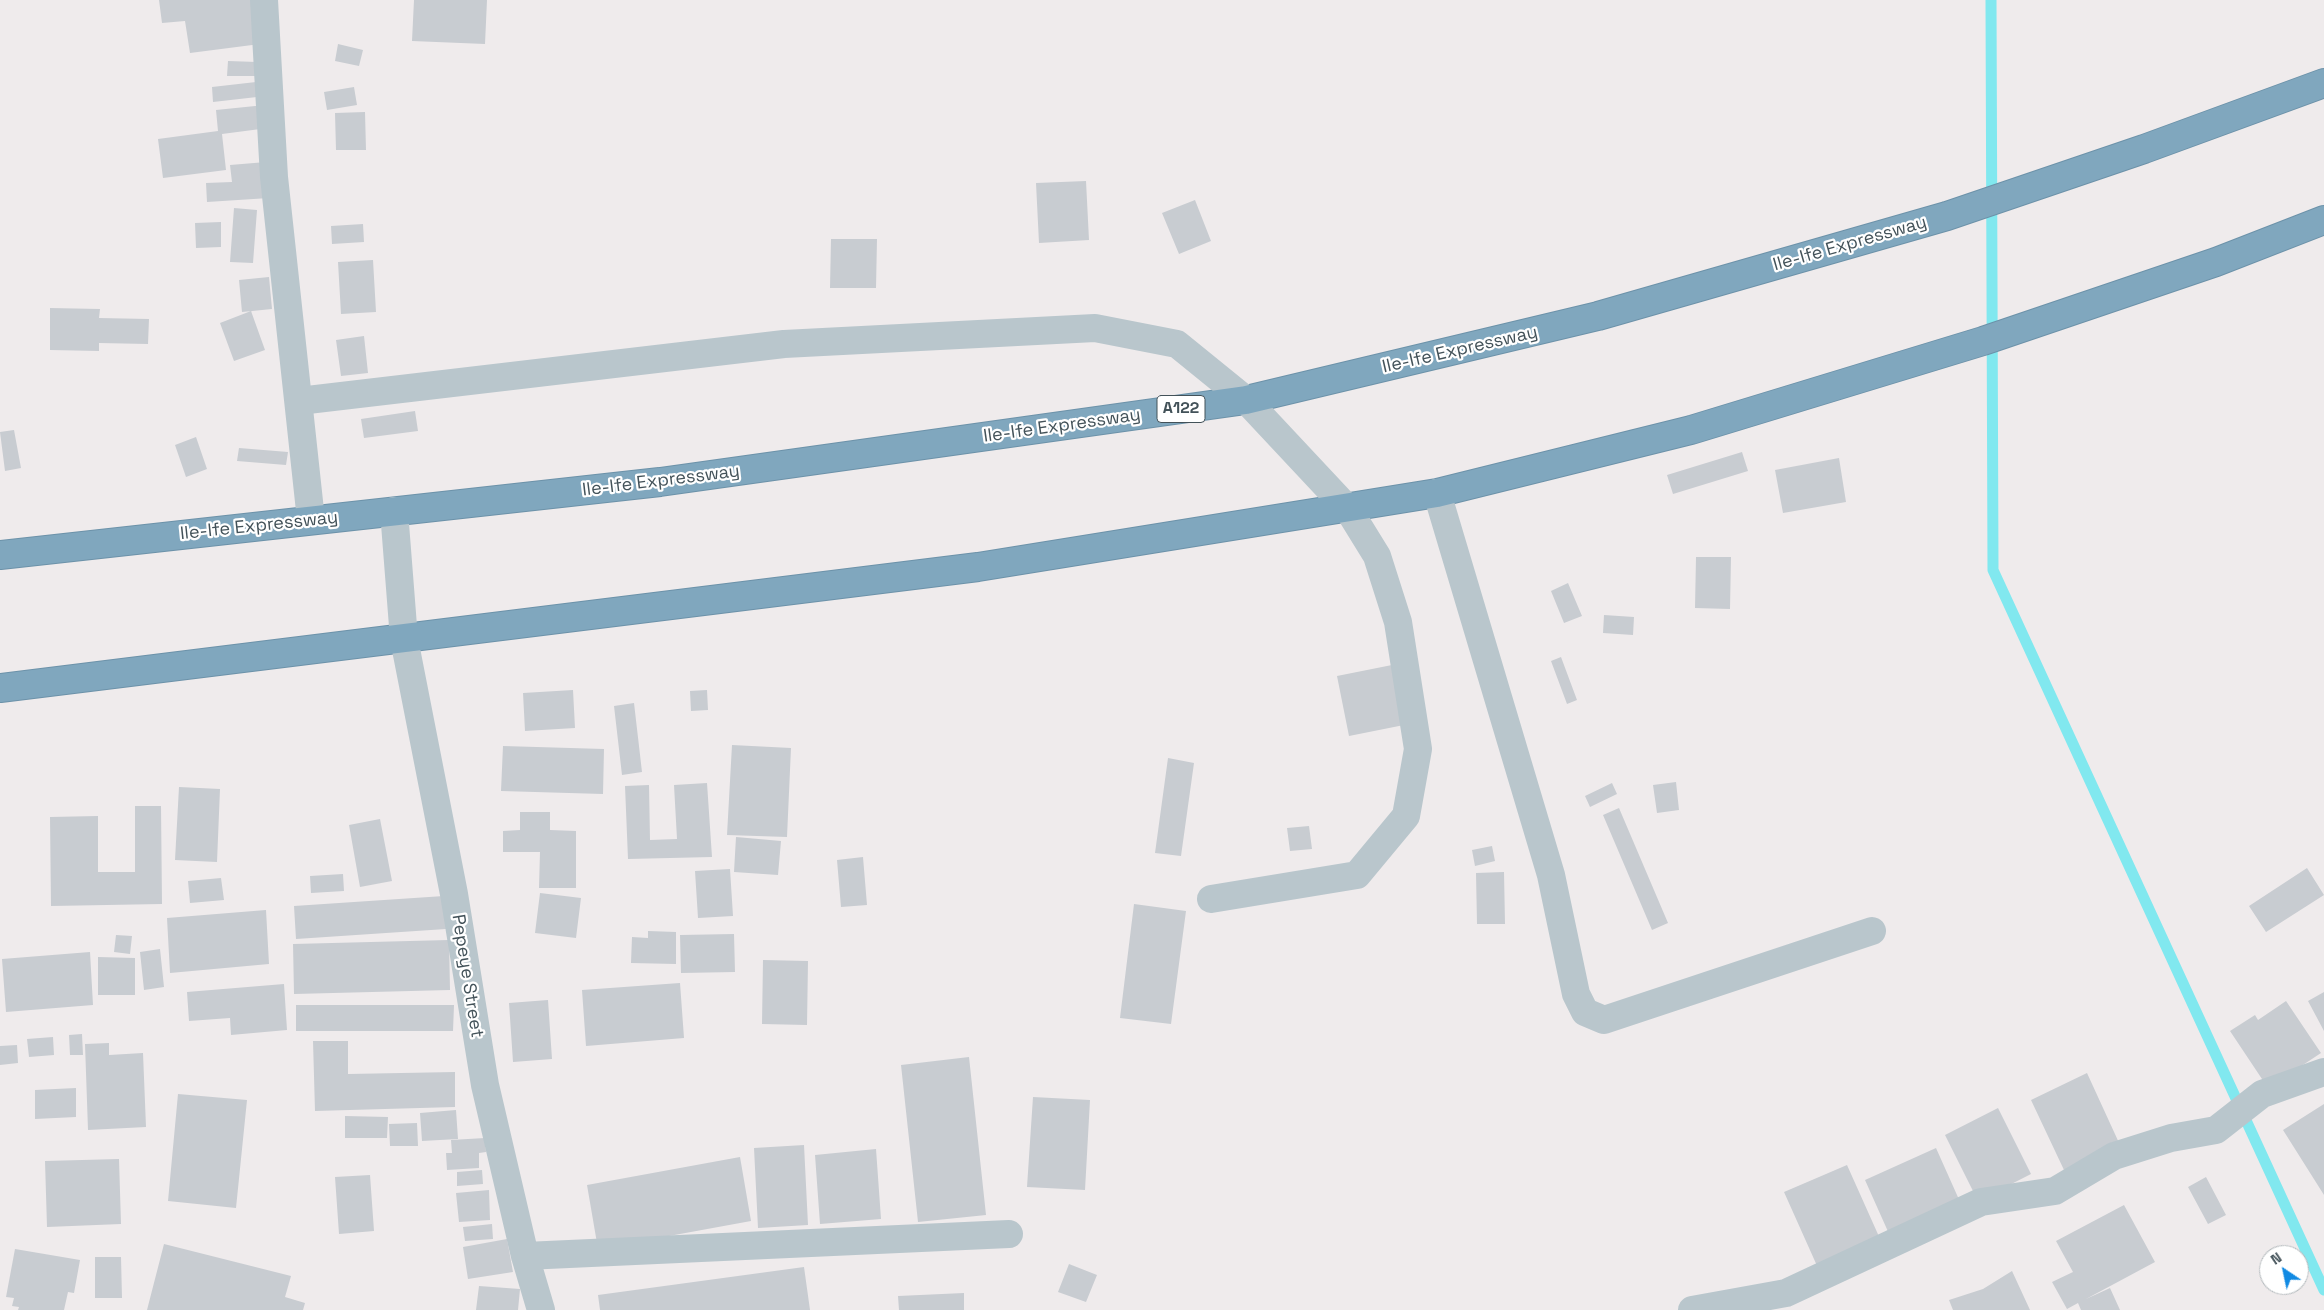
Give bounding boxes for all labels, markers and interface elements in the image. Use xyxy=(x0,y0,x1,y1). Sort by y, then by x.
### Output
street label: Ile-Ife Expressway xyxy=(1771,212,1929,276)
street label: Ile-Ife Expressway xyxy=(1380,322,1540,378)
road number: A122 xyxy=(1157,396,1205,422)
street label: Ile-Ife Expressway xyxy=(982,404,1142,448)
street label: Ile-Ife Expressway xyxy=(581,461,741,501)
street label: Ile-Ife Expressway xyxy=(179,507,339,545)
street label: Pepeye Street xyxy=(447,913,487,1039)
north arrow xyxy=(2259,1245,2309,1295)
text: N xyxy=(2267,1248,2285,1268)

